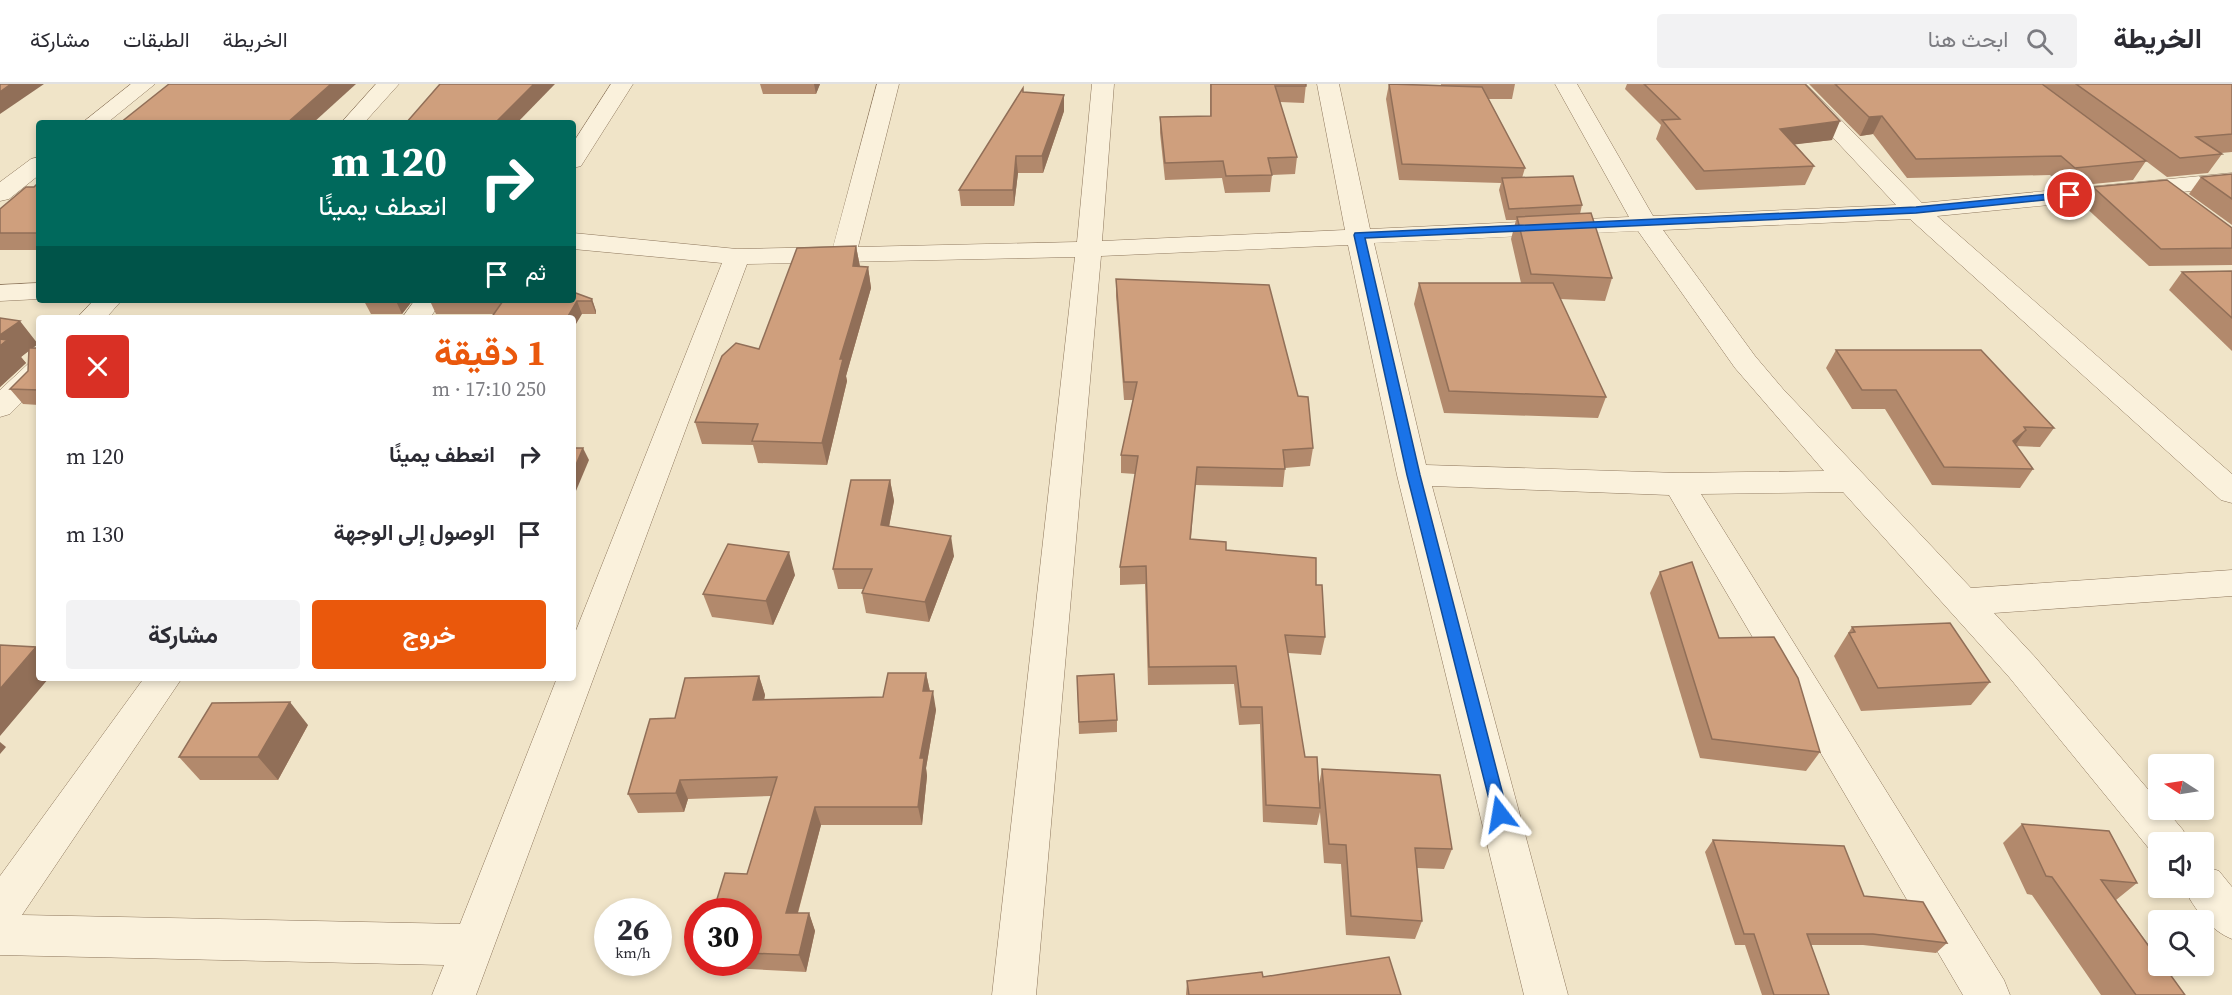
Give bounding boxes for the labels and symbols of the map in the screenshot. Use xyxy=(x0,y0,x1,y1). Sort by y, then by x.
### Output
pin xyxy=(2044,169,2095,220)
north arrow xyxy=(2148,754,2214,820)
position arrow xyxy=(1468,782,1532,846)
speed limit sign: 30 xyxy=(684,898,762,976)

